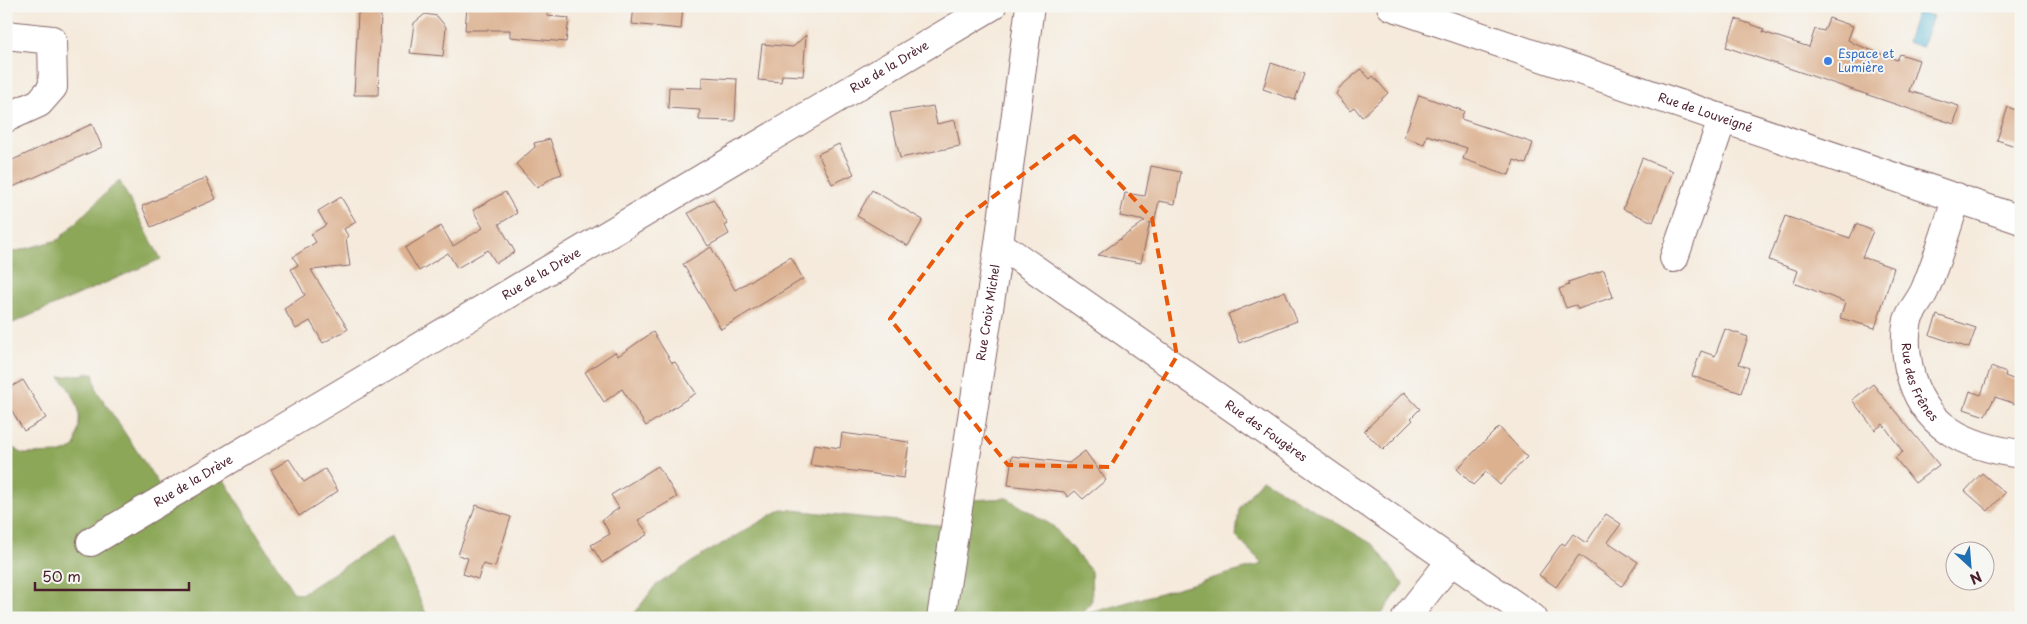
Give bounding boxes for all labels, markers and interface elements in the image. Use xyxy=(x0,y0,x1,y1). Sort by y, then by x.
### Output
street label: Rue de la Drève xyxy=(846,35,932,97)
place label: Espace et Lumière xyxy=(1838,44,1894,76)
marker: Espace et Lumière xyxy=(1822,55,1834,67)
street label: Rue de Louveigné xyxy=(1656,87,1756,136)
street label: Rue de la Drève xyxy=(498,243,584,304)
street label: Rue Croix Michel xyxy=(971,263,1004,362)
street label: Rue des Frênes xyxy=(1898,342,1943,425)
street label: Rue des Fougères xyxy=(1222,395,1312,466)
street label: Rue de la Drève xyxy=(150,450,236,511)
north arrow xyxy=(1944,542,1994,592)
scale bar xyxy=(35,559,189,591)
text: 50 m xyxy=(42,564,81,587)
text: N xyxy=(1966,566,1986,590)

